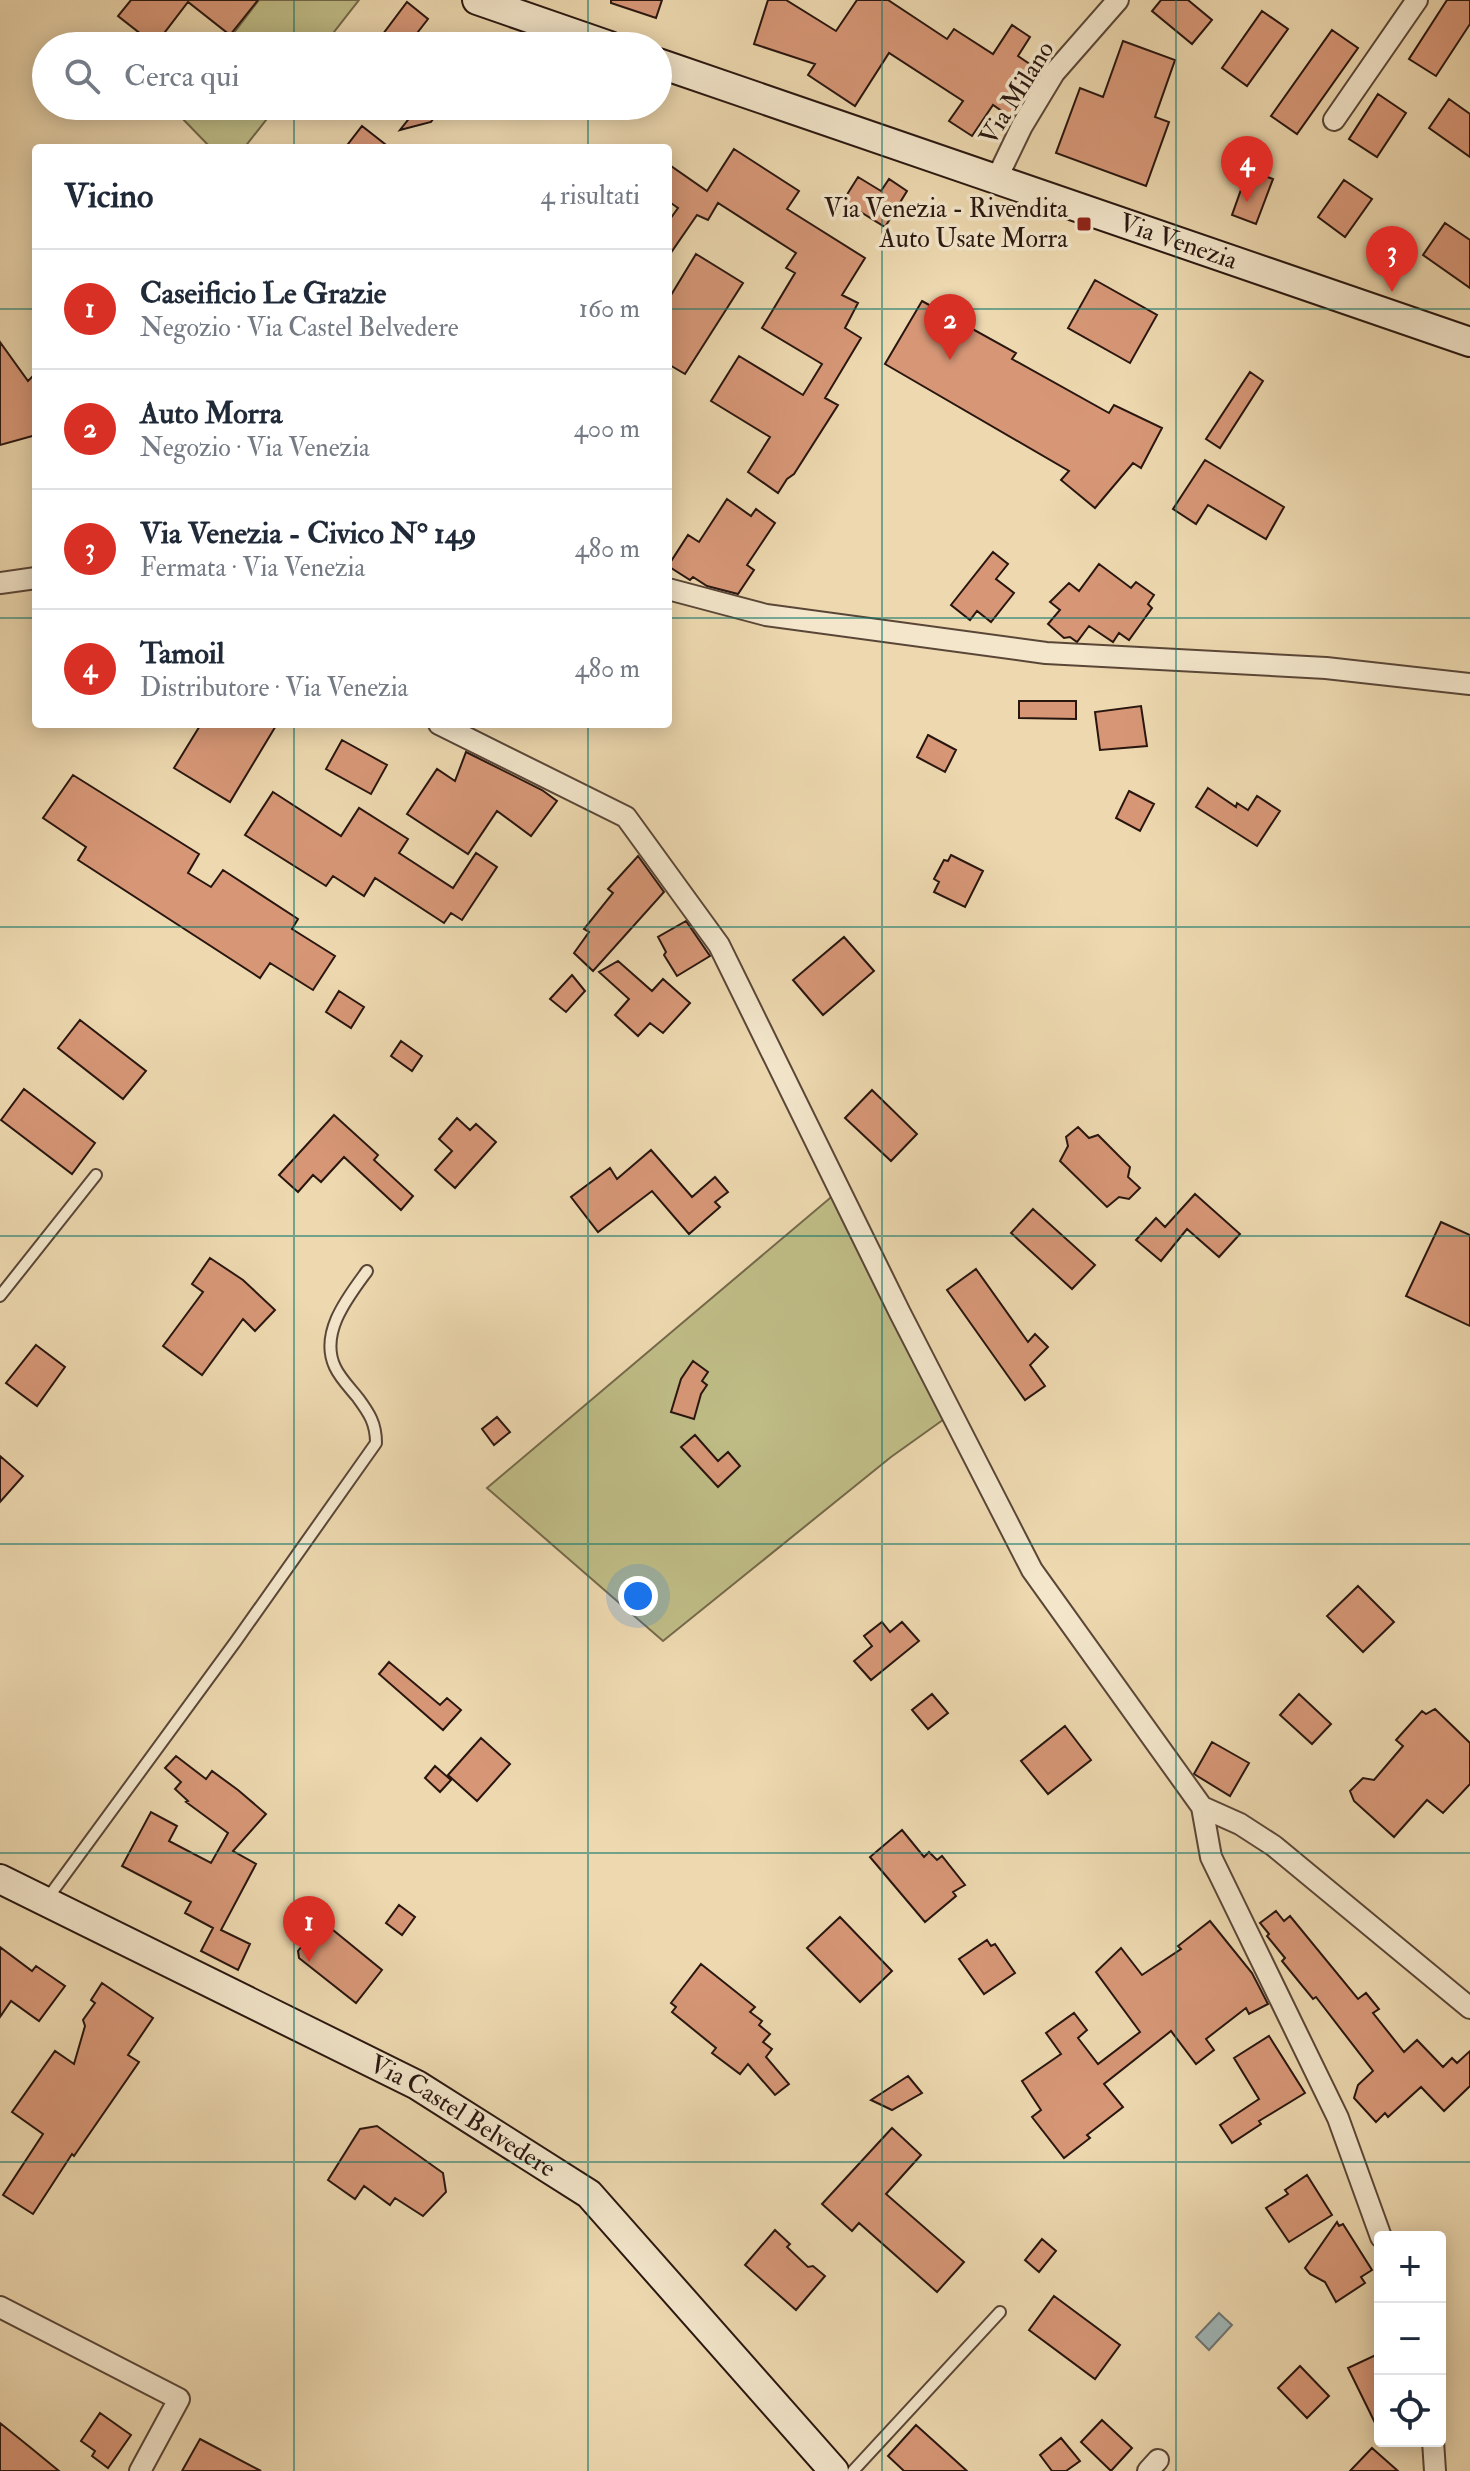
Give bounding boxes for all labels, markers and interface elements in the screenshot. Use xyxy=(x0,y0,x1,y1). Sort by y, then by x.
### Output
search box xyxy=(32,32,672,120)
street label: Via Milano xyxy=(973,35,1061,151)
icon: search xyxy=(60,54,104,98)
text: Cerca qui xyxy=(124,58,240,95)
pin: 4 xyxy=(1221,136,1273,202)
text: Vicino xyxy=(64,175,153,218)
text: 4 risultati xyxy=(541,180,640,212)
place label: Via Venezia - Rivendita Auto Usate Morra xyxy=(824,193,1068,255)
street label: Via Venezia xyxy=(1115,207,1242,277)
marker: Via Venezia - Rivendita Auto Usate Morra xyxy=(1075,215,1093,233)
pin: 3 xyxy=(1366,226,1418,292)
text: Caseificio Le Grazie xyxy=(140,275,386,312)
text: 1 xyxy=(85,293,95,325)
text: 160 m xyxy=(579,293,640,325)
pin: 2 xyxy=(924,294,976,360)
text: Negozio · Via Castel Belvedere xyxy=(140,312,459,344)
text: Auto Morra xyxy=(140,395,282,432)
text: 2 xyxy=(83,413,97,445)
text: 400 m xyxy=(574,413,640,445)
text: Negozio · Via Venezia xyxy=(140,432,370,464)
text: Via Venezia - Civico N° 149 xyxy=(140,515,476,552)
text: 3 xyxy=(85,533,95,565)
text: 480 m xyxy=(575,533,640,565)
text: Fermata · Via Venezia xyxy=(140,552,365,584)
text: Tamoil xyxy=(140,635,224,672)
text: 4 xyxy=(83,653,97,685)
text: 480 m xyxy=(575,653,640,685)
text: Distributore · Via Venezia xyxy=(140,672,408,704)
your location xyxy=(618,1576,658,1616)
pin: 1 xyxy=(283,1896,335,1962)
street label: Via Castel Belvedere xyxy=(364,2048,562,2185)
map controls xyxy=(1374,2231,1446,2447)
button: + xyxy=(1374,2231,1446,2303)
button: − xyxy=(1374,2303,1446,2375)
button: locate xyxy=(1374,2375,1446,2447)

